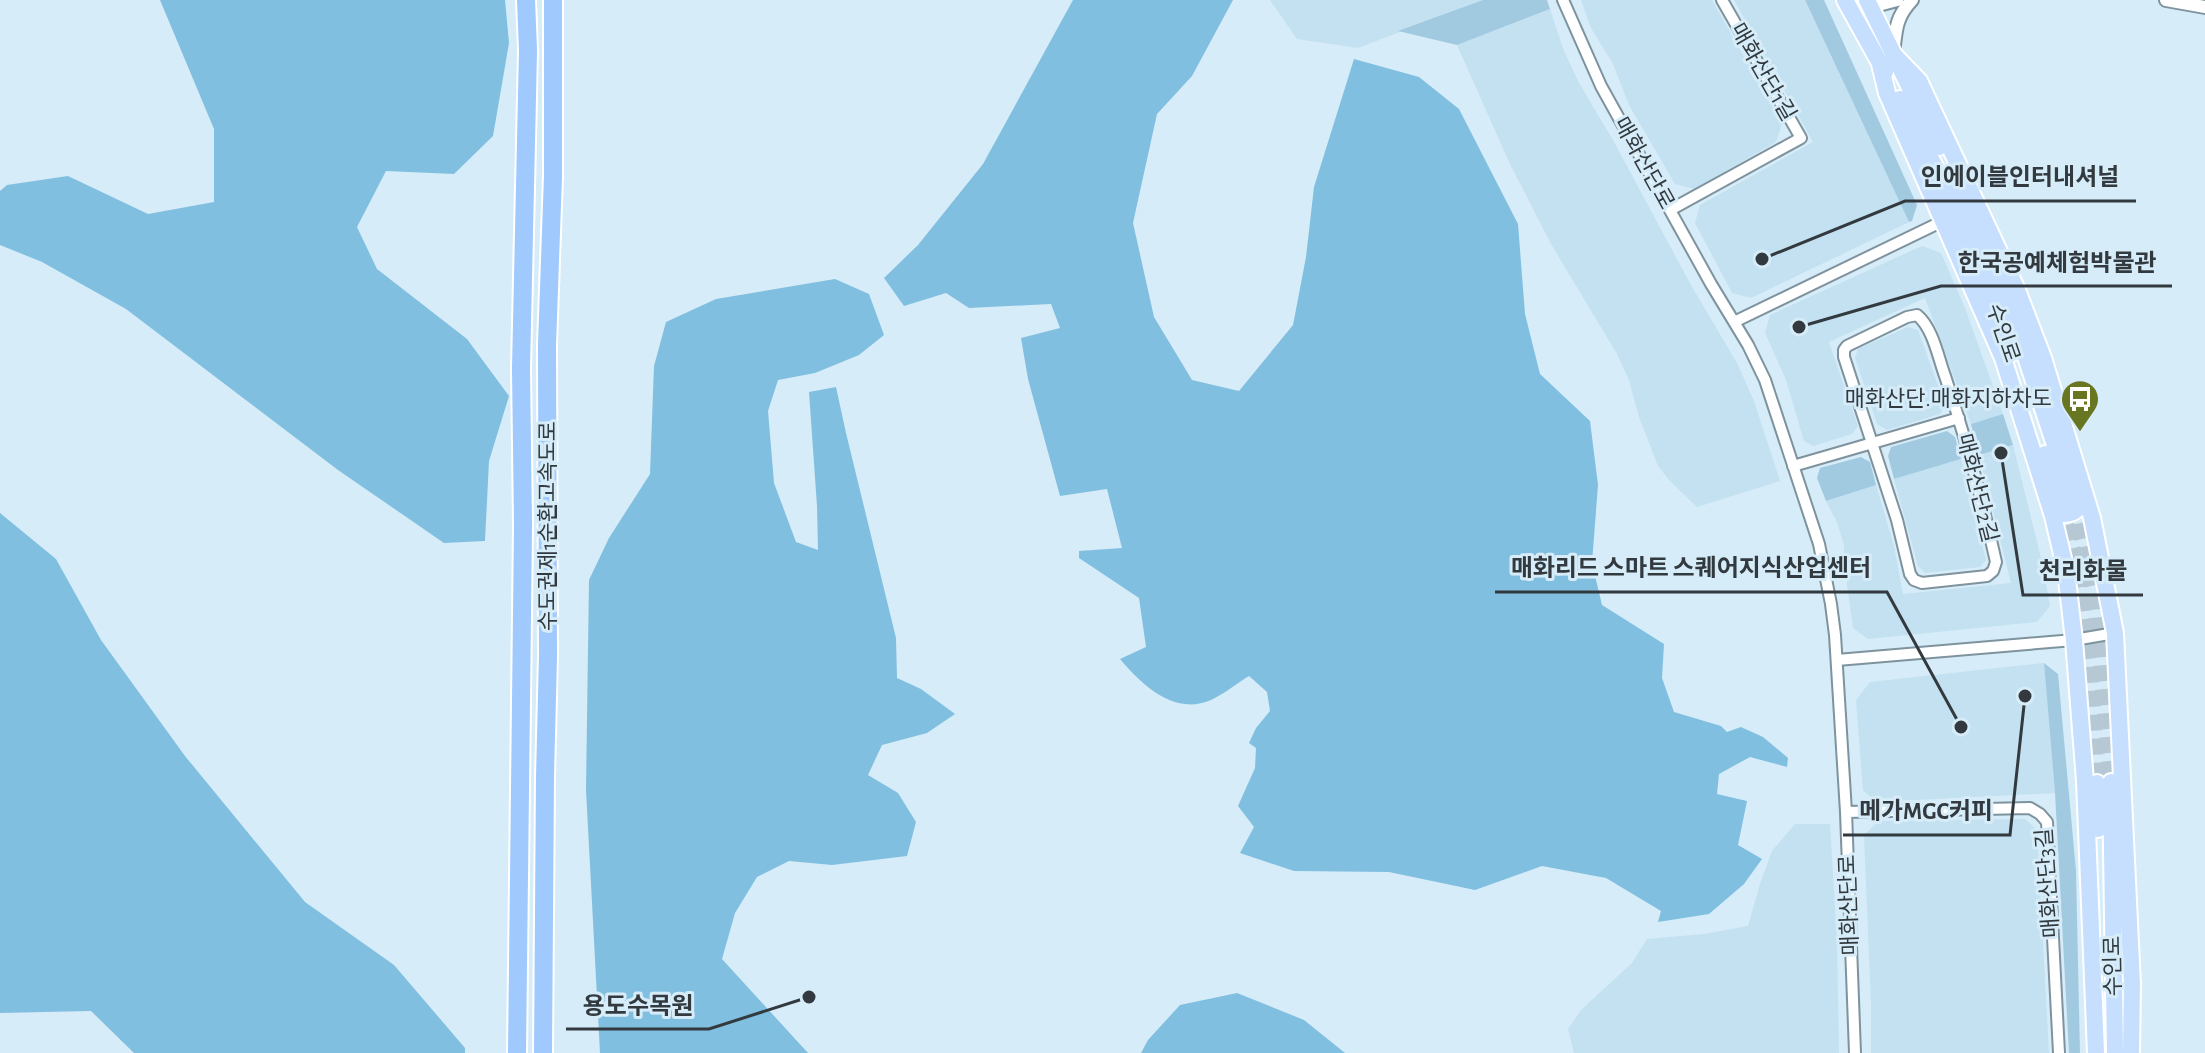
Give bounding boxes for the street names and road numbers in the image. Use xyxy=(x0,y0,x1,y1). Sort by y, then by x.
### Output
street label: 매화산단1길 xyxy=(1726,19,1801,125)
street label: 매화산단로 xyxy=(1610,113,1679,213)
street label: 수인로 xyxy=(1983,300,2024,365)
street label: 수도권제1순환고속도로 xyxy=(536,421,559,631)
street label: 매화산단2길 xyxy=(1953,431,2002,545)
street label: 매화산단3길 xyxy=(2032,827,2063,939)
street label: 매화산단로 xyxy=(1835,854,1862,956)
street label: 수인로 xyxy=(2100,935,2125,997)

